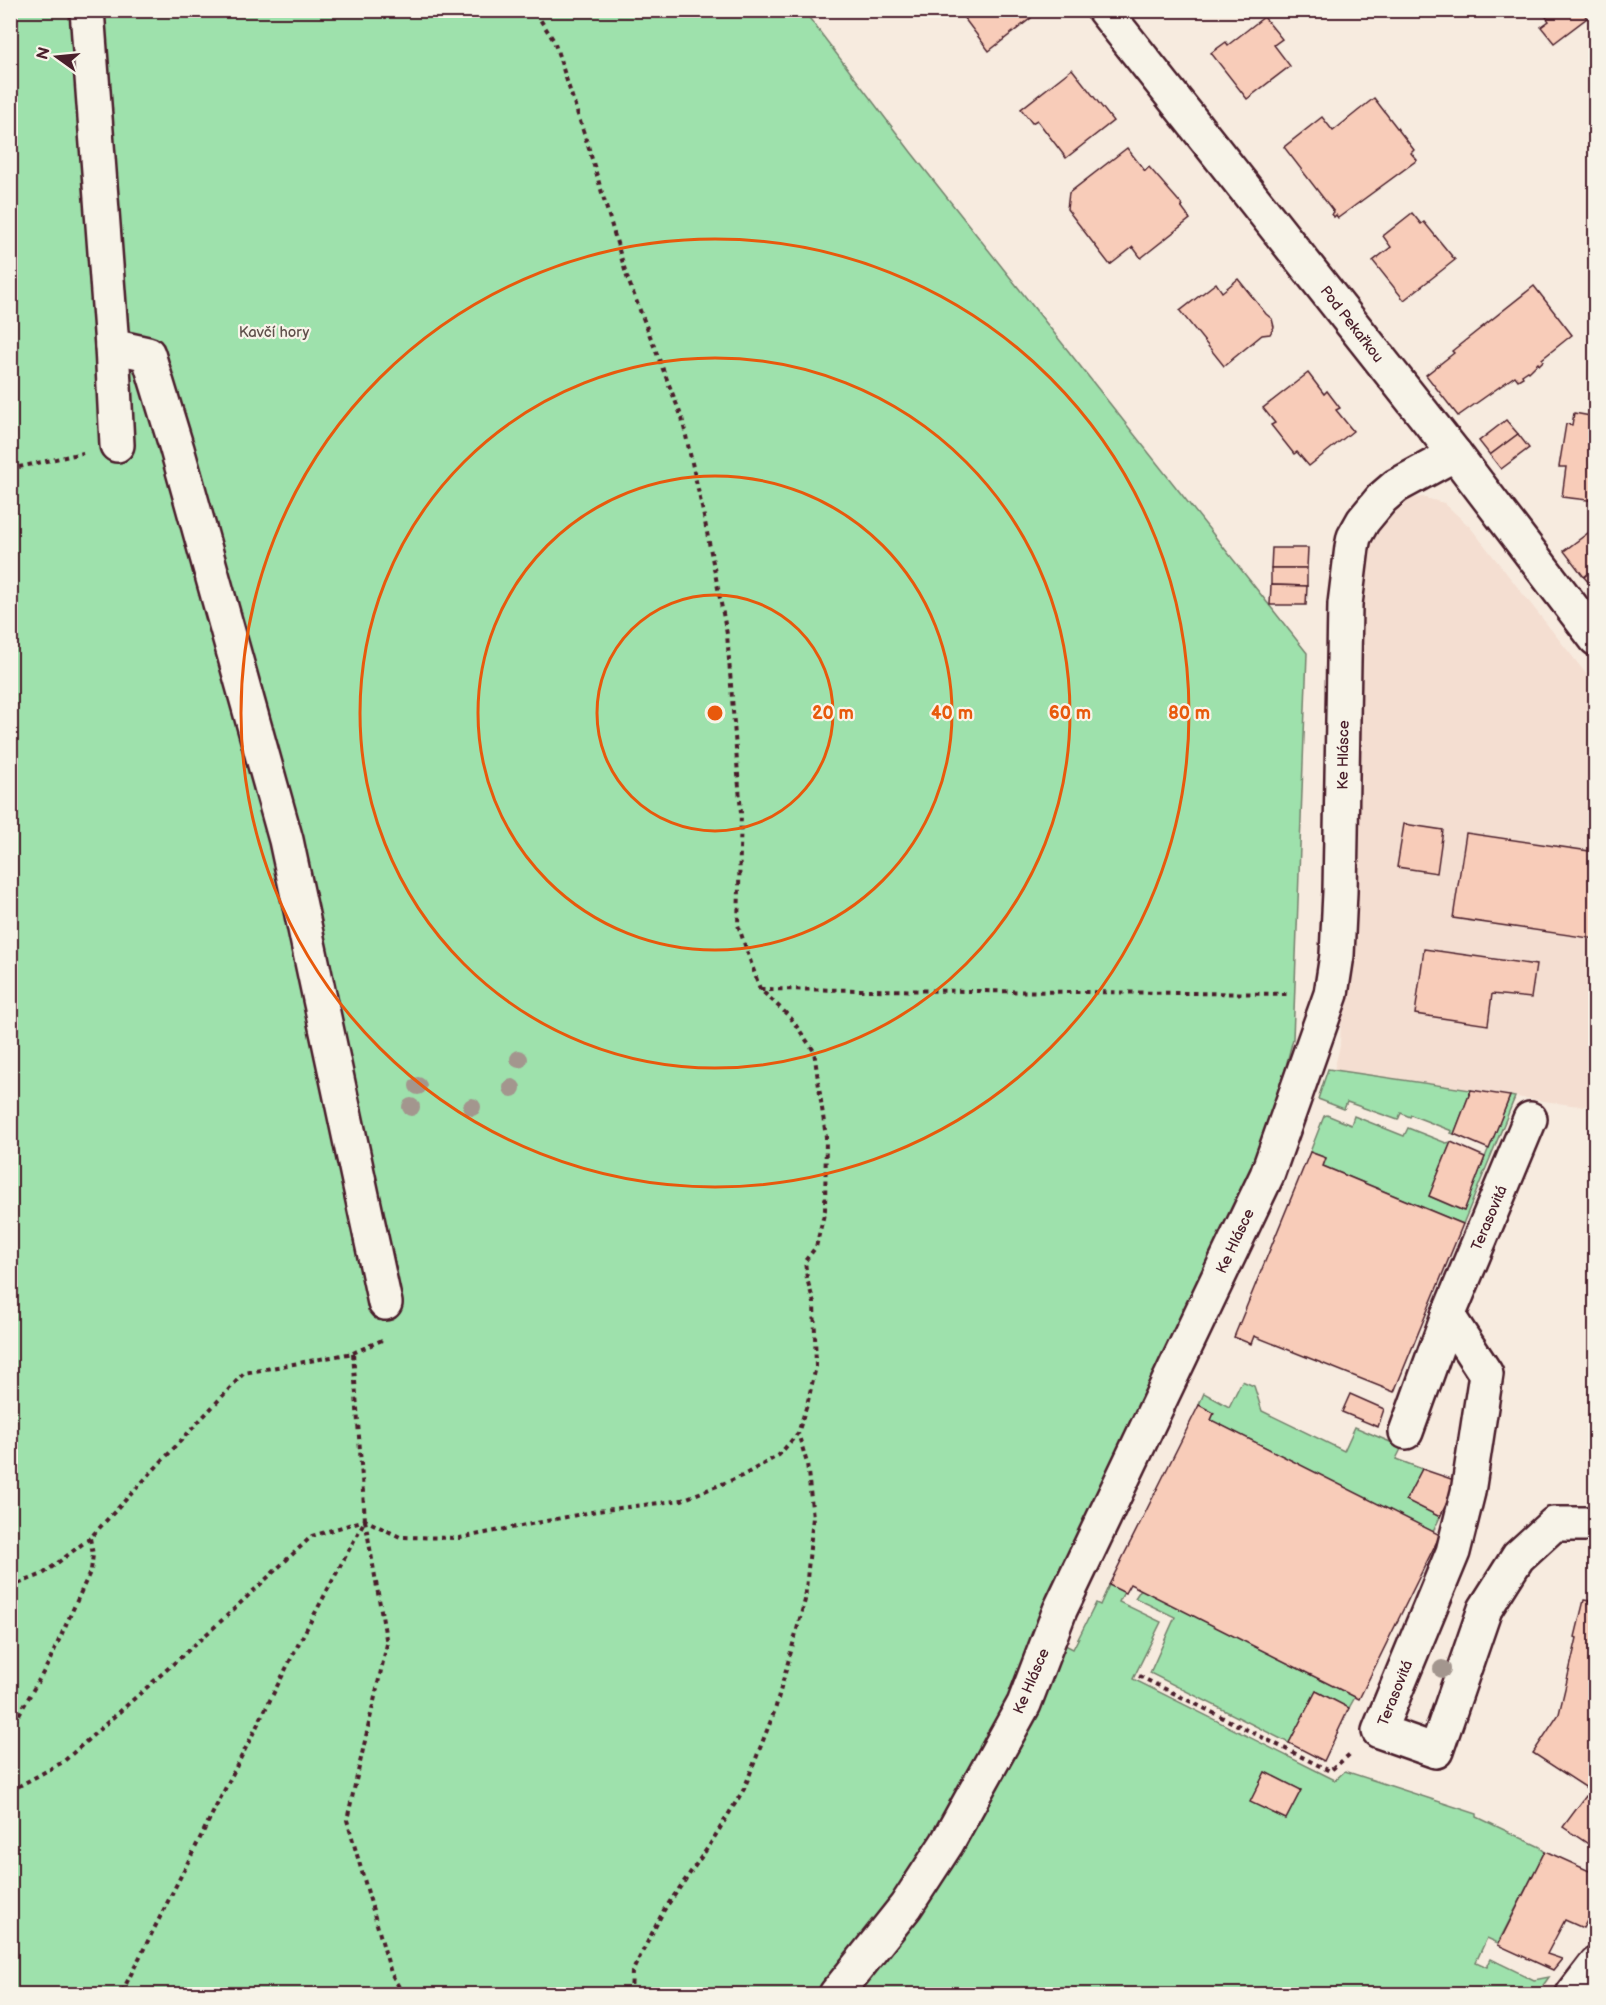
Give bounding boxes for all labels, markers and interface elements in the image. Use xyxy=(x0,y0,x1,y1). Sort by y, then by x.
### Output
north arrow xyxy=(27,27,87,87)
text: N xyxy=(33,45,55,62)
street label: Pod Pekařkou xyxy=(1316,282,1388,367)
park label: Kavčí hory xyxy=(239,323,309,342)
centre of rings xyxy=(705,703,725,723)
text: 20 m xyxy=(812,703,854,724)
text: 40 m xyxy=(931,703,973,724)
text: 60 m xyxy=(1049,703,1091,724)
text: 80 m xyxy=(1168,703,1210,724)
street label: Ke Hlásce xyxy=(1333,720,1354,790)
street label: Terasovitá xyxy=(1467,1183,1512,1254)
street label: Ke Hlásce xyxy=(1212,1206,1259,1277)
street label: Ke Hlásce xyxy=(1009,1645,1054,1717)
street label: Terasovitá xyxy=(1374,1658,1417,1729)

